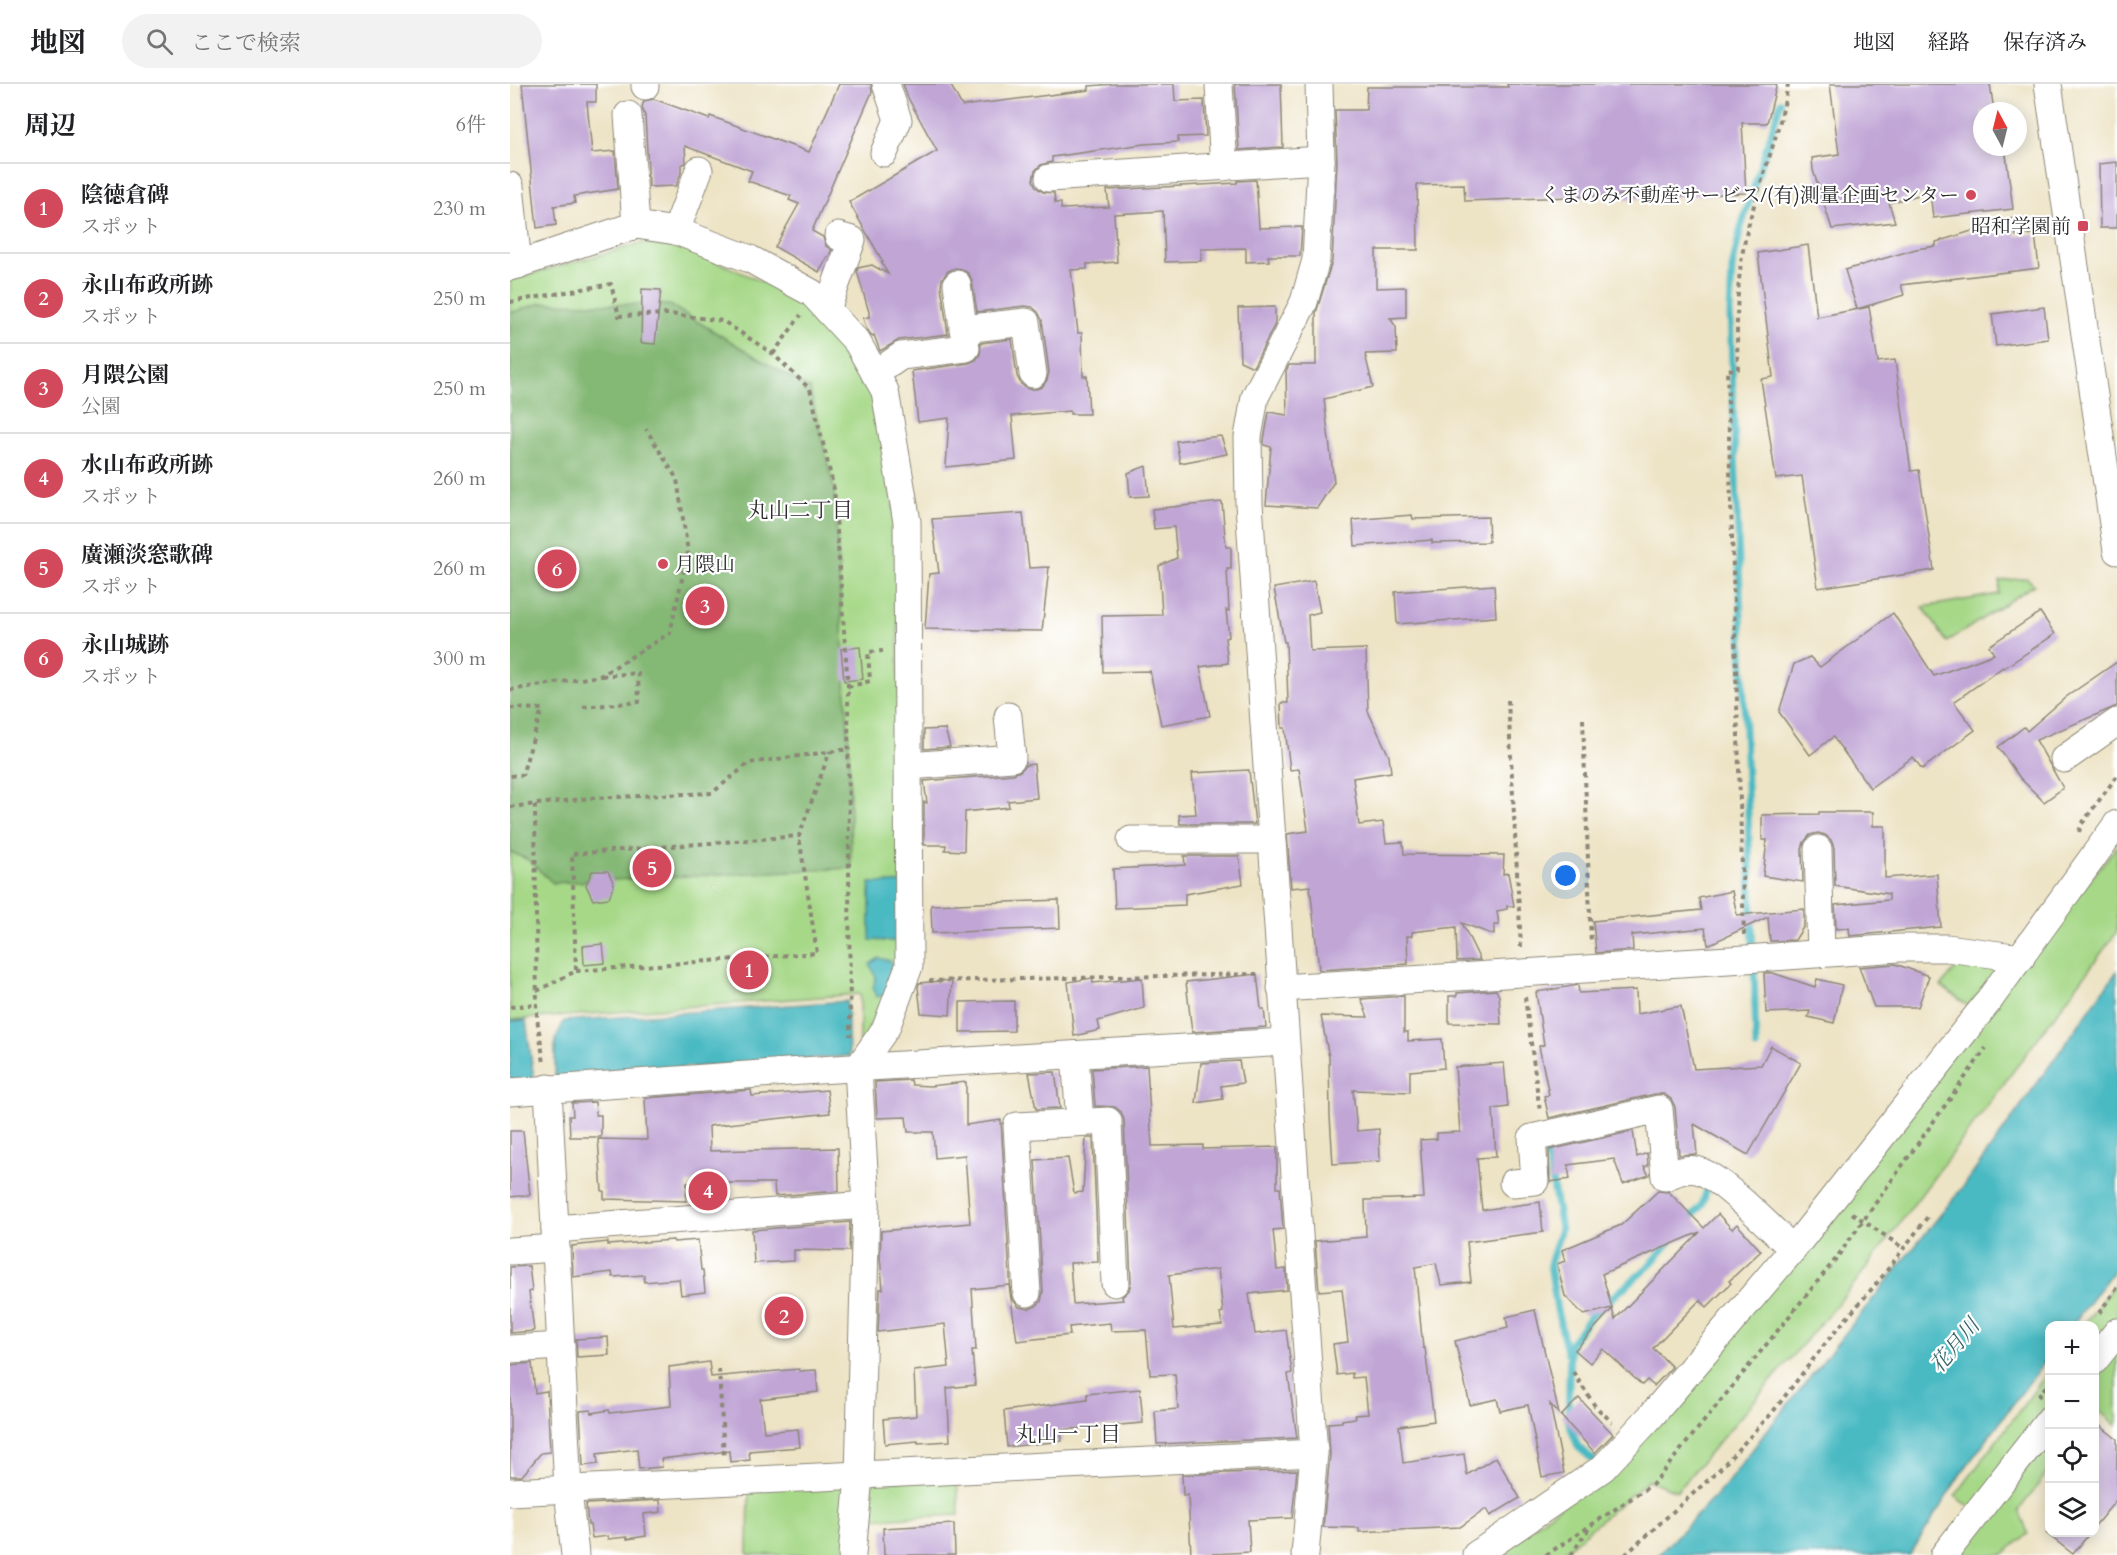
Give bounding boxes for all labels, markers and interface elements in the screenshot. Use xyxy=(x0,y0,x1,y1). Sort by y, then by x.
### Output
search box xyxy=(122,14,542,68)
text: 地図 xyxy=(30,24,86,62)
icon: search xyxy=(143,25,176,58)
text: ここで検索 xyxy=(191,28,301,58)
text: 地図 xyxy=(1853,28,1895,57)
text: 経路 xyxy=(1928,28,1970,57)
text: 保存済み xyxy=(2003,28,2087,57)
north arrow xyxy=(1973,102,2027,156)
text: 周辺 xyxy=(24,108,76,143)
text: 6件 xyxy=(456,111,486,138)
text: 陰徳倉碑 xyxy=(81,180,169,210)
place label: くまのみ不動産サービス/(有)測量企画センター xyxy=(1541,182,1959,209)
marker: くまのみ不動産サービス/(有)測量企画センター xyxy=(1964,188,1978,202)
text: 1 xyxy=(38,195,49,222)
text: 230 m xyxy=(433,195,486,222)
text: スポット xyxy=(81,213,161,240)
place label: 昭和学園前 xyxy=(1971,213,2071,240)
marker: 昭和学園前 xyxy=(2076,219,2090,233)
text: 永山布政所跡 xyxy=(81,270,213,300)
text: 2 xyxy=(38,285,49,312)
text: 250 m xyxy=(433,285,486,312)
text: スポット xyxy=(81,303,161,330)
text: 月隈公園 xyxy=(81,360,169,390)
text: 3 xyxy=(38,375,49,402)
text: 250 m xyxy=(433,375,486,402)
text: 公園 xyxy=(81,393,121,420)
text: 水山布政所跡 xyxy=(81,450,213,480)
text: 4 xyxy=(38,465,49,492)
text: 260 m xyxy=(433,465,486,492)
text: スポット xyxy=(81,483,161,510)
district label: 丸山二丁目 xyxy=(748,496,853,525)
text: 廣瀬淡窓歌碑 xyxy=(81,540,213,570)
pin: 6 xyxy=(538,546,576,592)
place label: 月隈山 xyxy=(675,551,735,578)
text: 5 xyxy=(38,555,49,582)
text: 260 m xyxy=(433,555,486,582)
marker: 月隈山 xyxy=(656,557,670,571)
text: スポット xyxy=(81,573,161,600)
pin: 3 xyxy=(686,584,724,628)
text: 永山城跡 xyxy=(81,630,169,660)
text: 6 xyxy=(38,645,49,672)
text: 300 m xyxy=(433,645,486,672)
text: スポット xyxy=(81,663,161,690)
pin: 5 xyxy=(632,846,672,890)
your location xyxy=(1551,861,1580,890)
pin: 1 xyxy=(730,948,768,992)
pin: 4 xyxy=(688,1168,728,1214)
pin: 2 xyxy=(764,1294,804,1338)
water label: 花月川 xyxy=(1924,1311,1988,1379)
map controls xyxy=(2045,1321,2099,1537)
button: + xyxy=(2045,1321,2099,1375)
button: − xyxy=(2045,1375,2099,1429)
district label: 丸山一丁目 xyxy=(1016,1420,1121,1449)
button: locate xyxy=(2045,1429,2099,1483)
button: layers xyxy=(2045,1483,2099,1537)

